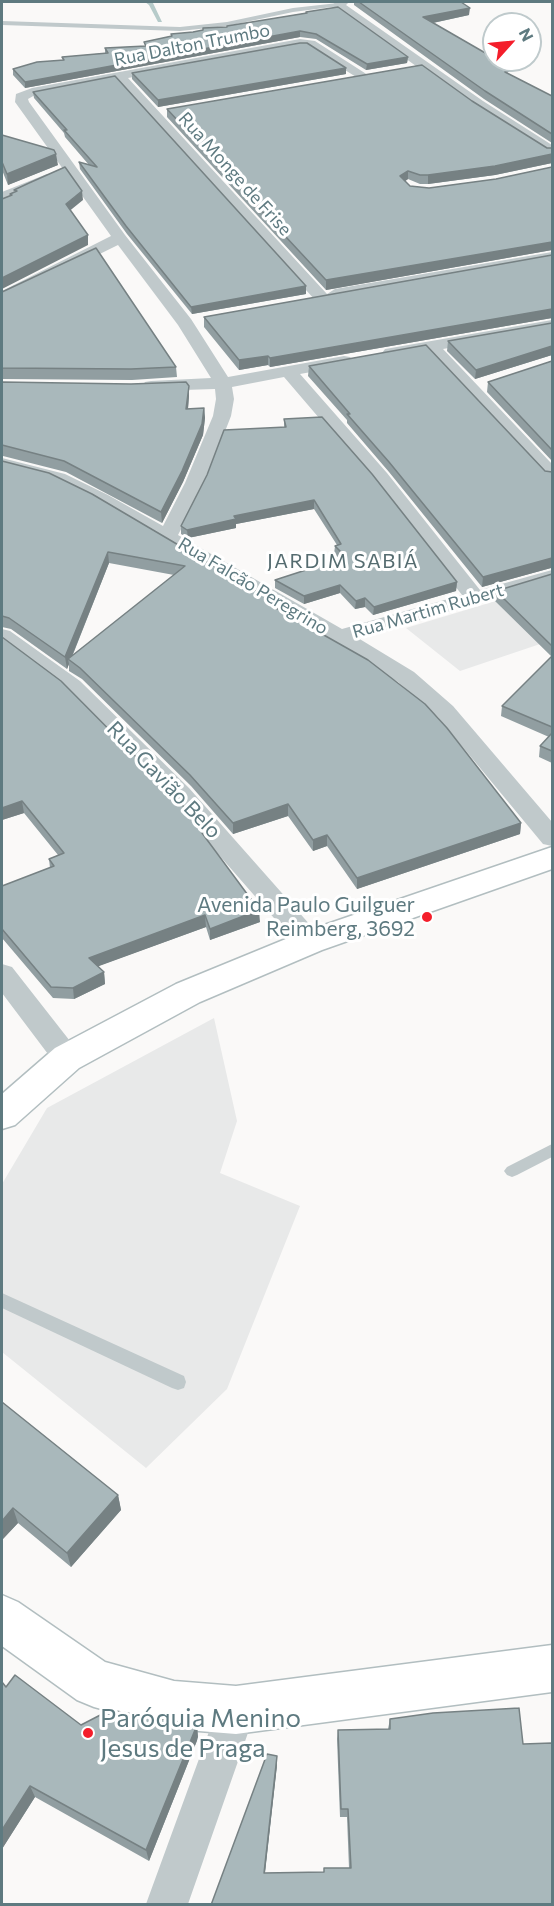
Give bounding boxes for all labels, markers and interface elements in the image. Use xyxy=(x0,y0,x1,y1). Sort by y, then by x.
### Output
north arrow xyxy=(482,12,542,72)
street label: Rua Dalton Trumbo xyxy=(112,19,272,71)
text: N xyxy=(516,25,538,44)
street label: Rua Monge de Frise xyxy=(174,108,296,240)
street label: Rua Falcão Peregrino xyxy=(174,533,332,639)
district label: JARDIM SABIÁ xyxy=(267,549,419,573)
street label: Rua Martim Rubert xyxy=(350,579,506,643)
street label: Rua Gavião Belo xyxy=(102,716,226,844)
place label: Avenida Paulo Guilguer Reimberg, 3692 xyxy=(197,892,415,942)
marker: Avenida Paulo Guilguer Reimberg, 3692 xyxy=(420,910,434,924)
place label: Paróquia Menino Jesus de Praga xyxy=(100,1702,301,1763)
marker: Paróquia Menino Jesus de Praga xyxy=(81,1726,95,1740)

